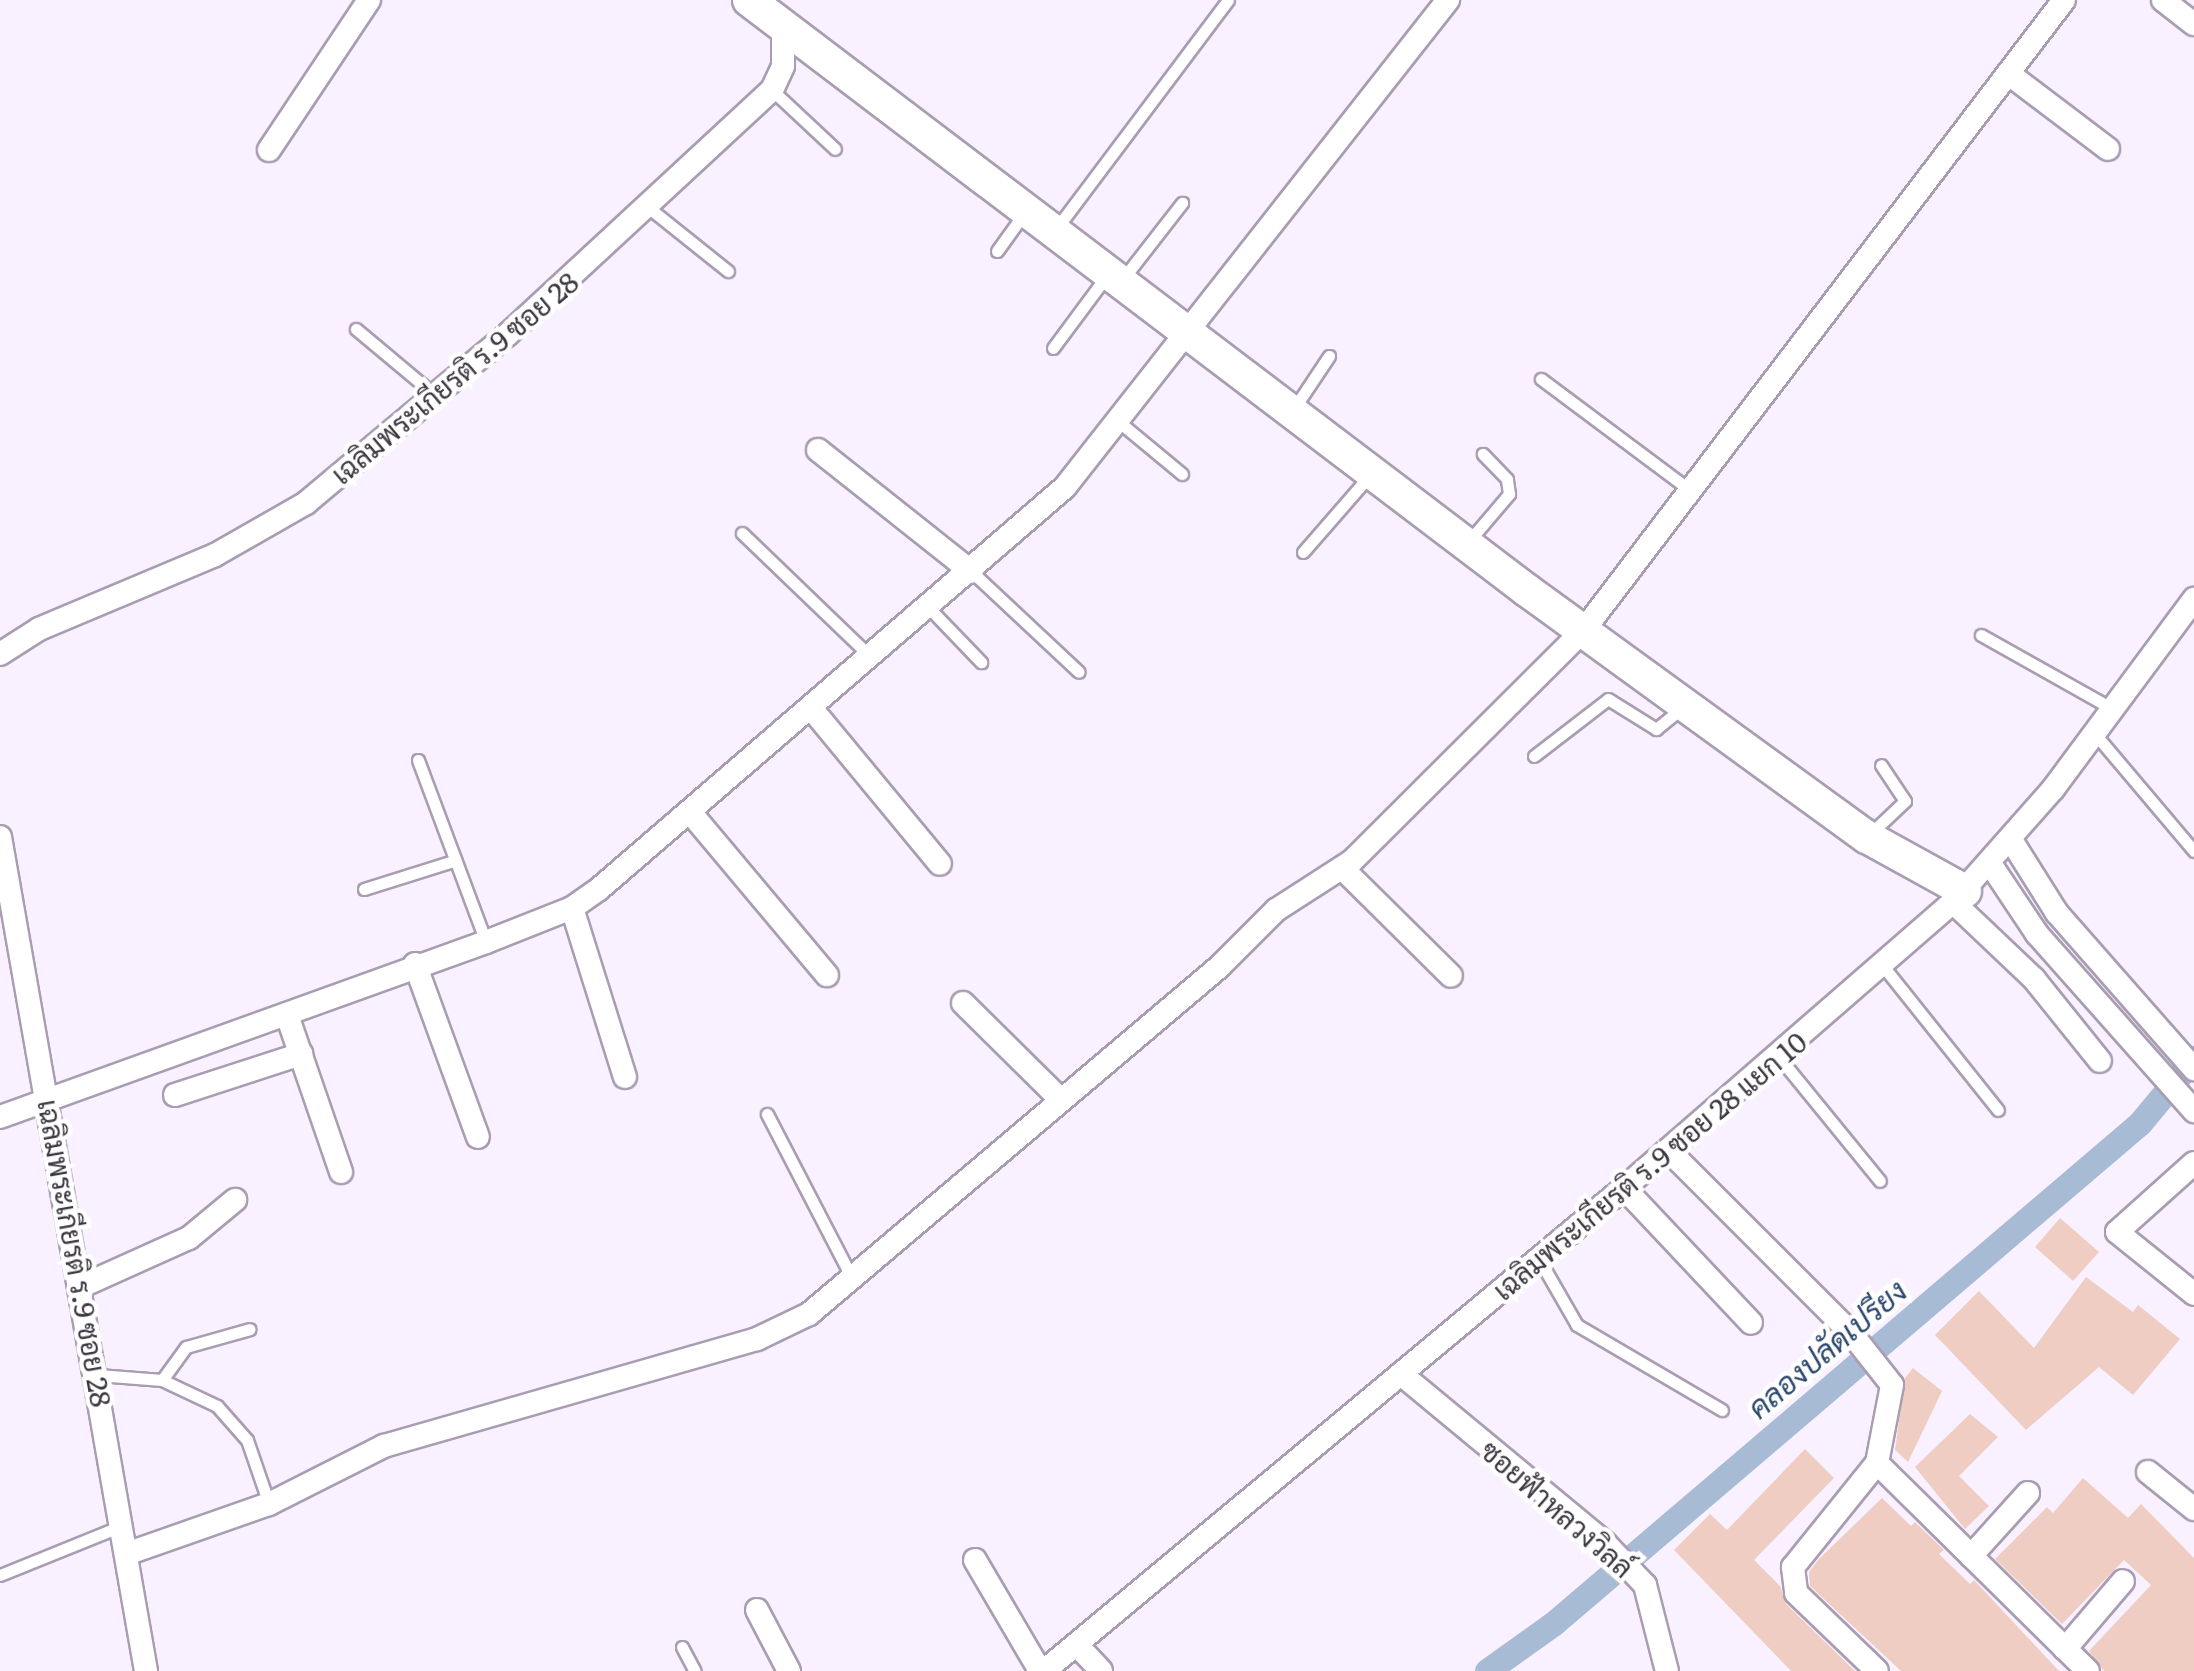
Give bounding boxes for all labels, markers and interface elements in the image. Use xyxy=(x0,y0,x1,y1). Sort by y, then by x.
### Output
street label: เฉลิมพระเกียรติ ร.9 ซอย 28 xyxy=(324,264,584,490)
street label: เฉลิมพระเกียรติ ร.9 ซอย 28 แยก 10 xyxy=(1485,1024,1813,1306)
street label: เฉลิมพระเกียรติ ร.9 ซอย 28 xyxy=(32,1097,120,1409)
water label: คลองปลัดเปรียง xyxy=(1739,1271,1913,1425)
street label: ซอยฟ้าหลวงวิลล์ xyxy=(1475,1433,1641,1583)

